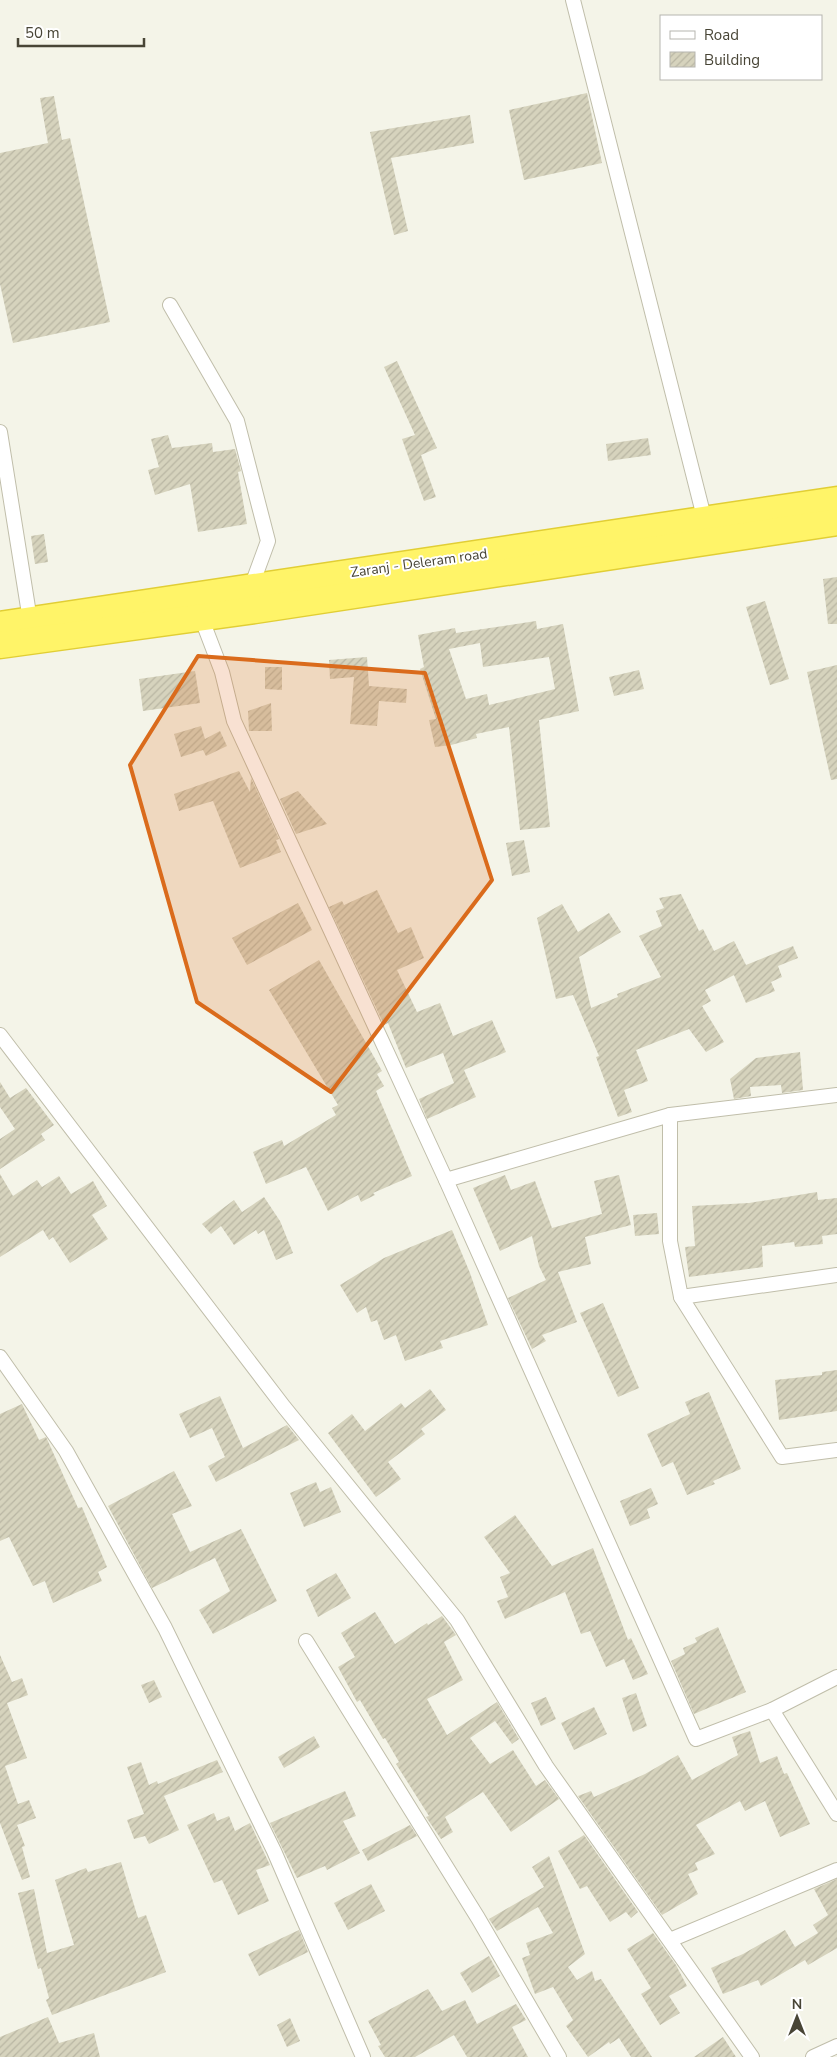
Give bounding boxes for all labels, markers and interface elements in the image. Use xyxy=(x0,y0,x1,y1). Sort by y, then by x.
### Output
scale bar xyxy=(18,15,144,47)
legend xyxy=(660,15,822,80)
text: 50 m xyxy=(25,23,60,43)
text: Road xyxy=(704,25,739,45)
text: Building xyxy=(704,50,760,70)
street label: Zaranj - Deleram road xyxy=(349,544,489,582)
north arrow xyxy=(772,1992,822,2042)
text: N xyxy=(792,1995,802,2014)

